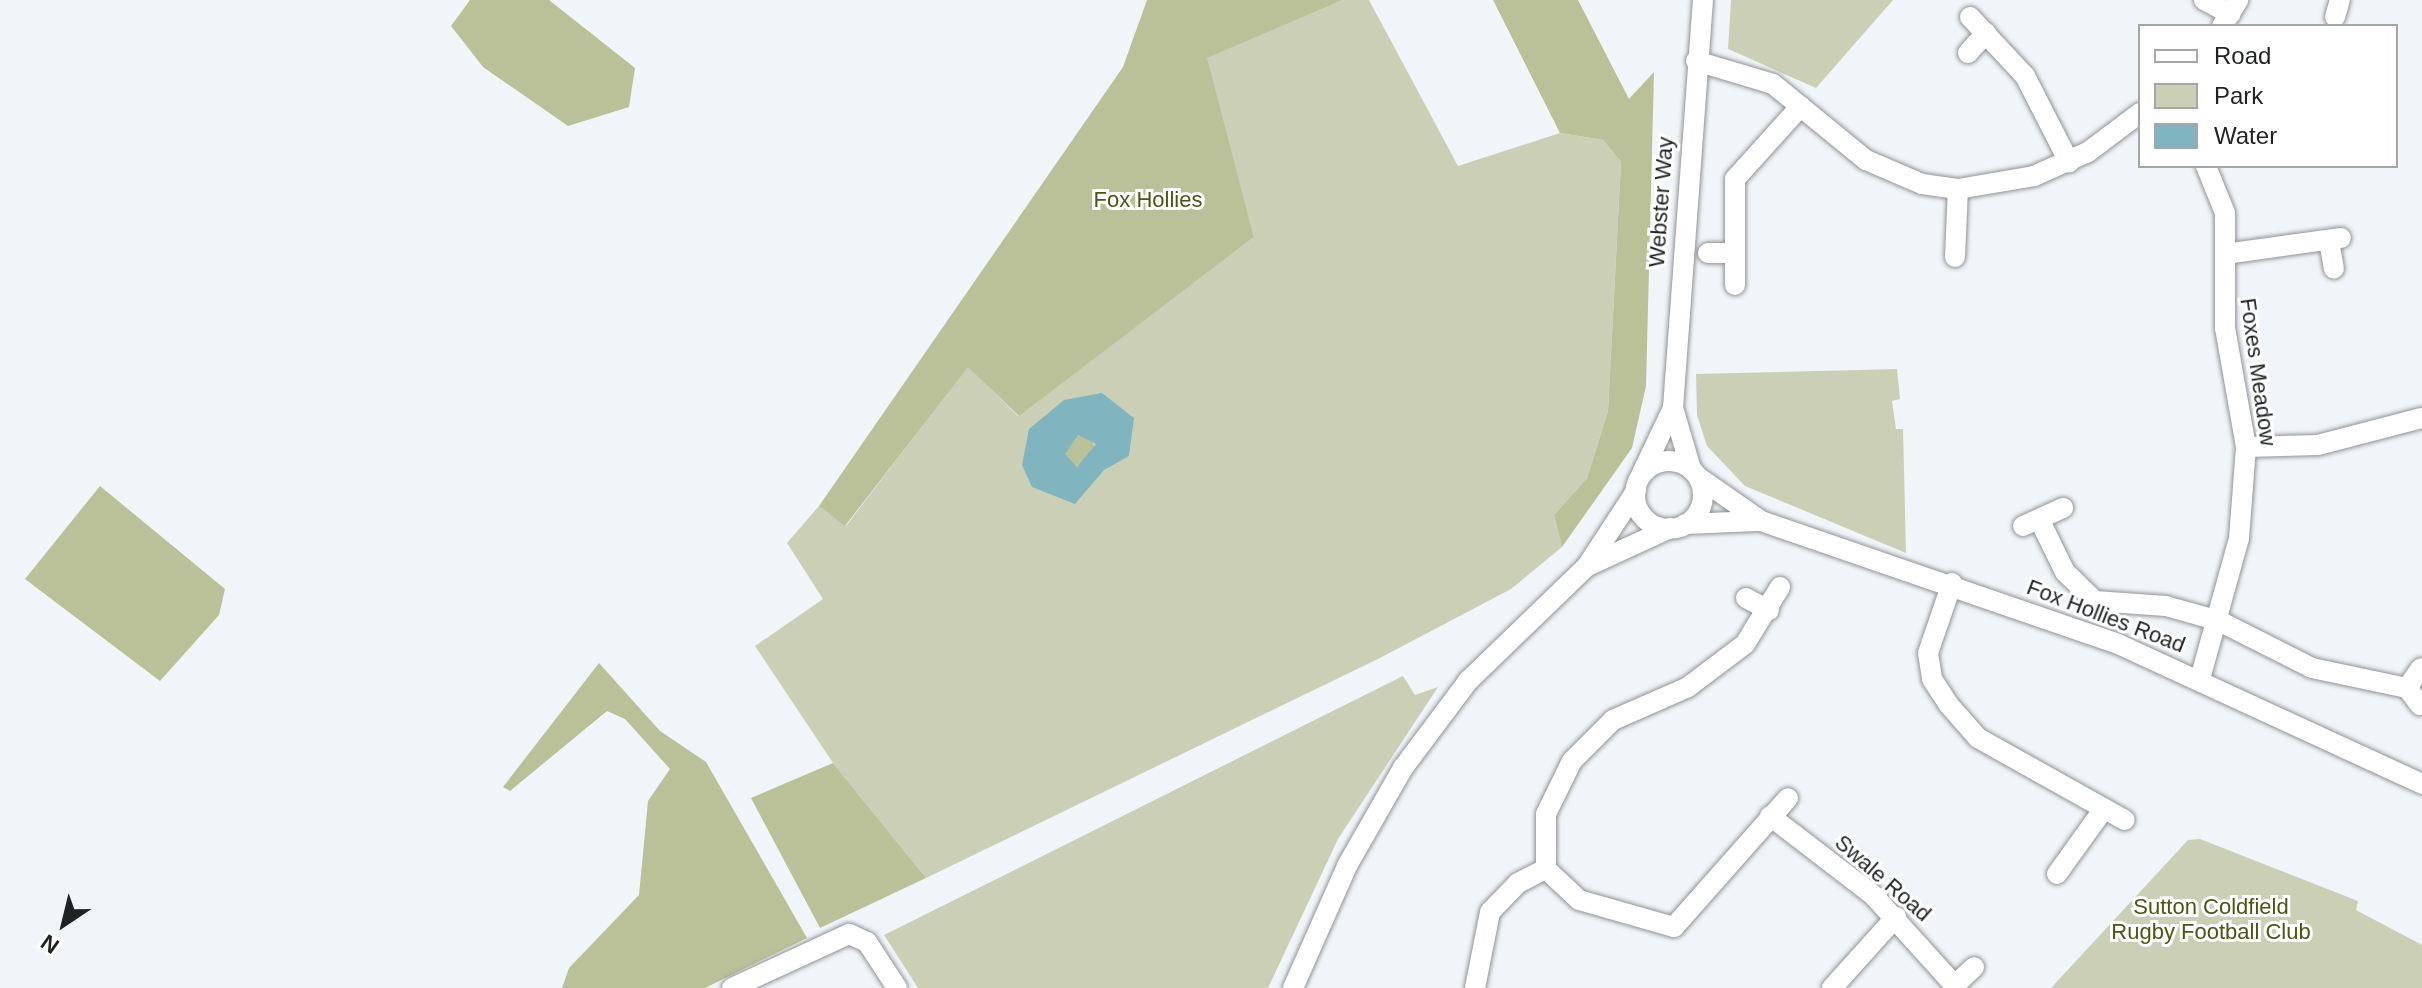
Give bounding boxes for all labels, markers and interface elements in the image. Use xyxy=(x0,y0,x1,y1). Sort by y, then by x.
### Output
legend xyxy=(2138,24,2398,168)
text: Road xyxy=(2214,42,2271,69)
text: Park xyxy=(2214,82,2263,109)
text: Water xyxy=(2214,122,2277,149)
street label: Webster Way xyxy=(1643,136,1679,268)
park label: Fox Hollies xyxy=(1094,187,1202,213)
street label: Foxes Meadow xyxy=(2235,296,2281,448)
street label: Fox Hollies Road xyxy=(2023,574,2189,658)
street label: Swale Road xyxy=(1830,829,1936,927)
north arrow xyxy=(24,884,104,964)
park label: Sutton Coldfield Rugby Football Club xyxy=(2111,893,2311,944)
text: N xyxy=(36,929,64,959)

